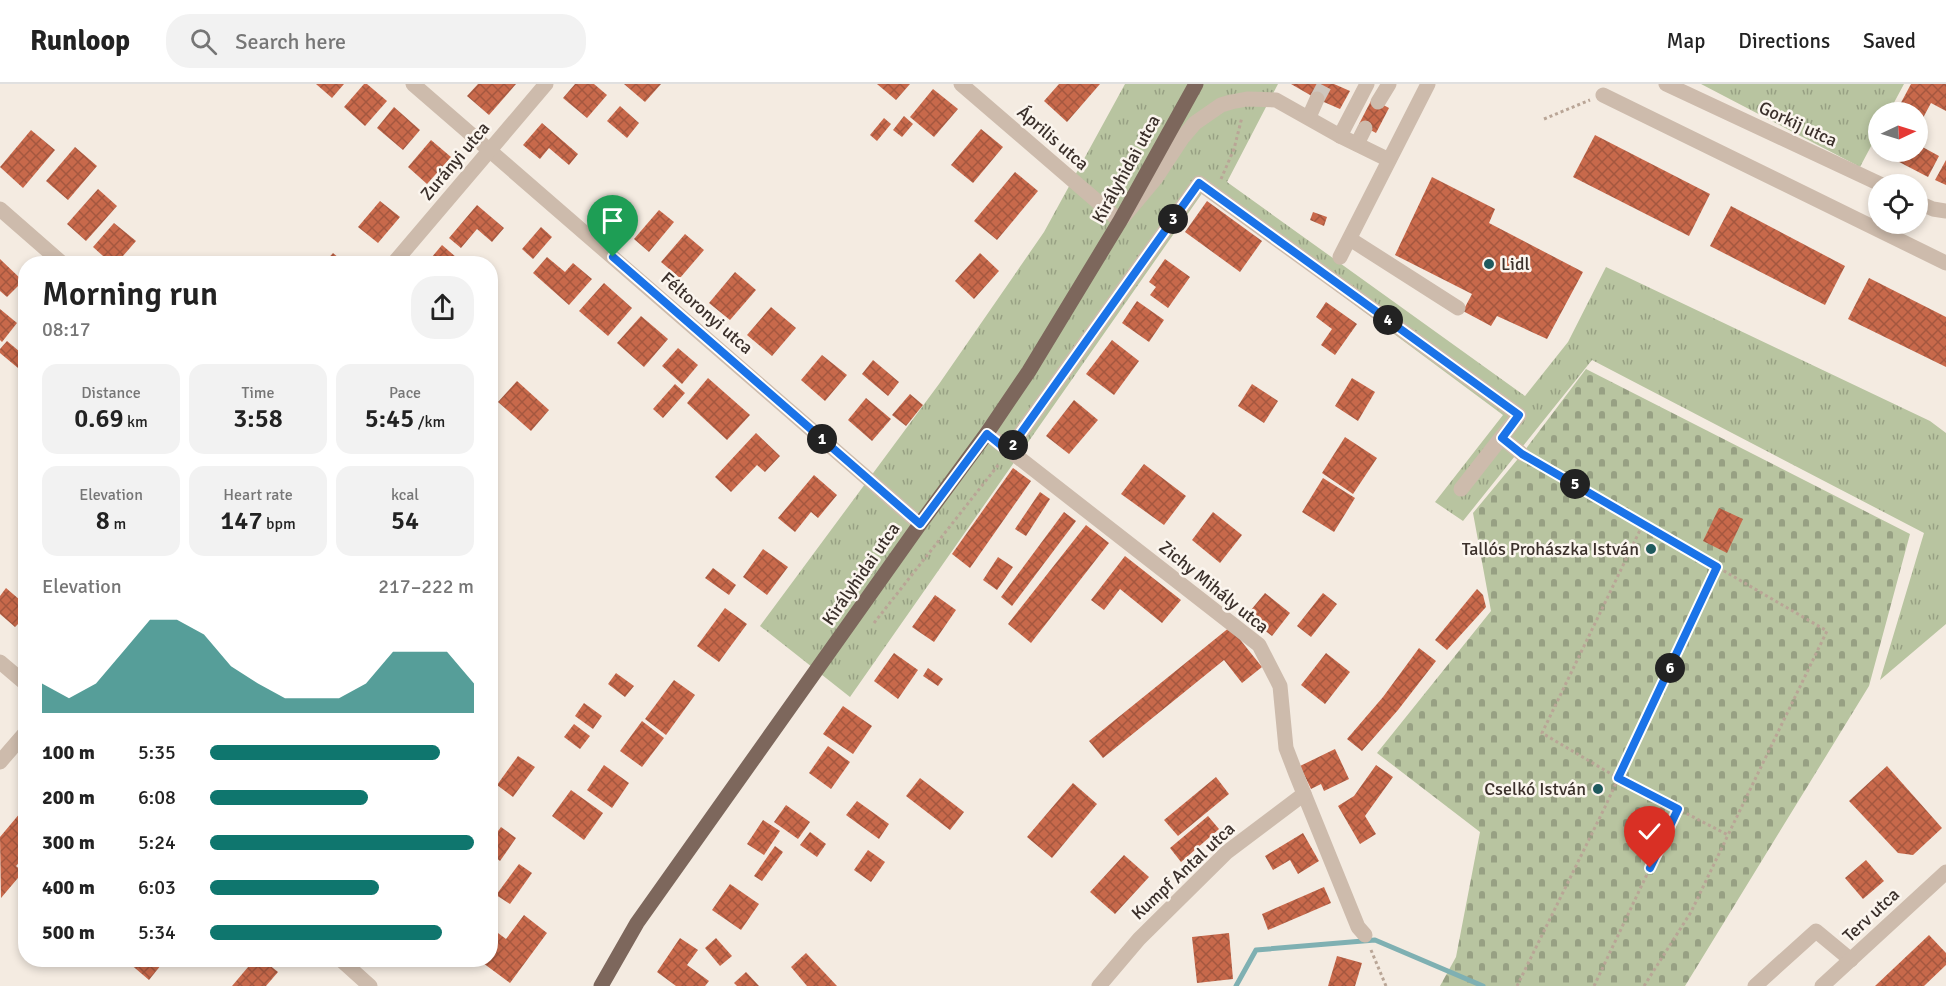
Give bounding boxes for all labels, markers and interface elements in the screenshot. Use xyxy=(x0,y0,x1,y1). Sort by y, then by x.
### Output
search box xyxy=(166,14,586,68)
text: Runloop xyxy=(30,24,130,58)
icon: search xyxy=(187,25,220,58)
text: Search here xyxy=(235,28,346,55)
text: Map xyxy=(1667,28,1705,54)
text: Directions xyxy=(1738,28,1830,54)
text: Saved xyxy=(1863,28,1916,54)
street label: Gorkij utca xyxy=(1755,96,1841,152)
street label: Április utca xyxy=(1013,101,1093,175)
north arrow xyxy=(1868,102,1928,162)
map controls xyxy=(1868,102,1928,234)
street label: Királyhidai utca xyxy=(1087,111,1165,227)
street label: Zurányi utca xyxy=(416,117,494,205)
button: locate xyxy=(1868,174,1928,234)
pin xyxy=(587,195,638,257)
icon: arrive xyxy=(596,204,629,237)
pin: 3 xyxy=(1158,204,1188,234)
text: 3 xyxy=(1169,209,1177,229)
place label: Lidl xyxy=(1501,253,1530,275)
marker: Lidl xyxy=(1482,257,1496,271)
street label: Féltoronyi utca xyxy=(657,267,757,359)
text: Morning run xyxy=(42,274,218,315)
button: share xyxy=(411,276,474,339)
pin: 4 xyxy=(1373,305,1403,335)
text: 4 xyxy=(1384,310,1392,330)
text: 08:17 xyxy=(42,317,91,342)
text: Distance xyxy=(81,383,141,403)
text: Time xyxy=(242,383,274,403)
text: Pace xyxy=(389,383,421,403)
text: 0.69 xyxy=(74,403,123,435)
text: 3:58 xyxy=(233,403,283,435)
text: 5:45 xyxy=(365,403,414,435)
text: km xyxy=(123,412,148,432)
text: /km xyxy=(414,412,445,432)
pin: 1 xyxy=(807,424,837,454)
text: 1 xyxy=(818,429,826,449)
pin: 2 xyxy=(998,430,1028,460)
text: 2 xyxy=(1009,435,1017,455)
pin: 5 xyxy=(1560,469,1590,499)
text: 5 xyxy=(1571,474,1579,494)
text: Elevation xyxy=(79,485,143,505)
text: Heart rate xyxy=(223,485,293,505)
text: kcal xyxy=(391,485,419,505)
text: 8 xyxy=(96,505,110,537)
text: 147 xyxy=(220,505,262,537)
text: 54 xyxy=(391,505,419,537)
text: m xyxy=(110,514,126,534)
text: bpm xyxy=(262,514,296,534)
street label: Királyhidai utca xyxy=(817,518,905,630)
street label: Zichy Mihály utca xyxy=(1155,536,1273,638)
place label: Tallós Prohászka István xyxy=(1462,538,1639,560)
marker: Tallós Prohászka István xyxy=(1644,542,1658,556)
text: Elevation xyxy=(42,574,122,599)
text: 217–222 m xyxy=(378,574,474,599)
pin: 6 xyxy=(1655,653,1685,683)
text: 6 xyxy=(1666,658,1674,678)
text: 100 m xyxy=(42,740,95,765)
text: 5:35 xyxy=(138,740,176,765)
place label: Cselkó István xyxy=(1484,778,1586,800)
marker: Cselkó István xyxy=(1591,782,1605,796)
text: 200 m xyxy=(42,785,95,810)
text: 6:08 xyxy=(138,785,176,810)
pin xyxy=(1624,806,1675,868)
icon: check xyxy=(1633,815,1666,848)
street label: Kumpf Antal utca xyxy=(1127,818,1239,924)
text: 300 m xyxy=(42,830,95,855)
text: 5:24 xyxy=(138,830,176,855)
text: 400 m xyxy=(42,875,95,900)
text: 6:03 xyxy=(138,875,176,900)
street label: Terv utca xyxy=(1838,883,1904,947)
text: 500 m xyxy=(42,920,95,945)
text: 5:34 xyxy=(138,920,176,945)

